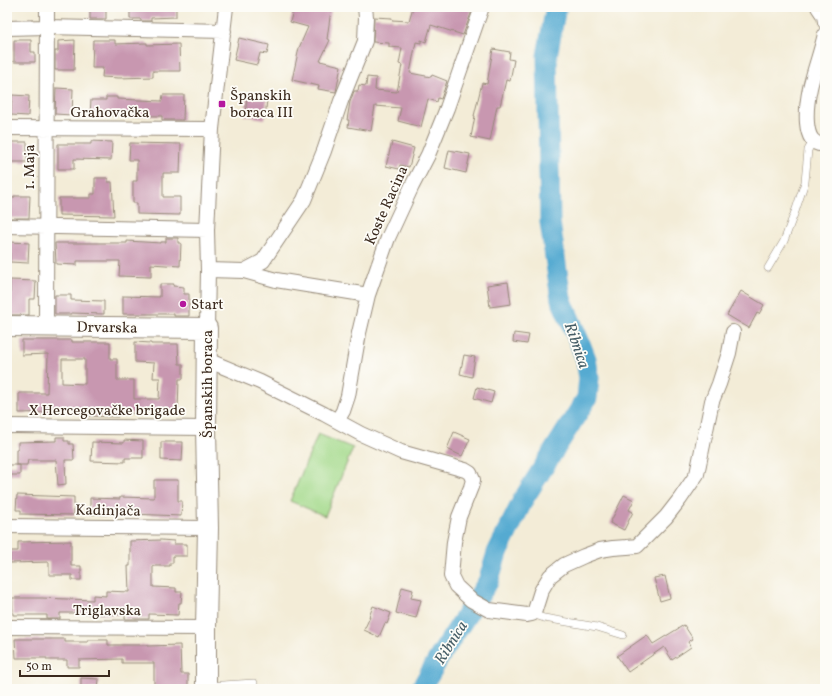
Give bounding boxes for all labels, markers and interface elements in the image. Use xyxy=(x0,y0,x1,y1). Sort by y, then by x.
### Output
place label: Španskih boraca III xyxy=(230,86,293,124)
marker: Španskih boraca III xyxy=(217,99,227,109)
street label: Grahovačka xyxy=(71,103,149,124)
street label: 1. Maja xyxy=(20,144,41,190)
street label: Koste Racina xyxy=(361,163,414,249)
place label: Start xyxy=(191,295,224,316)
marker: Start xyxy=(178,299,188,309)
street label: Drvarska xyxy=(76,317,138,340)
water label: Ribnica xyxy=(558,320,594,372)
street label: Španskih boraca xyxy=(198,330,219,438)
street label: X Hercegovačke brigade xyxy=(29,401,185,422)
street label: Kadinjača xyxy=(75,500,141,523)
street label: Triglavska xyxy=(73,601,141,622)
water label: Ribnica xyxy=(430,617,474,669)
scale bar xyxy=(20,652,109,678)
text: 50 m xyxy=(26,659,52,675)

